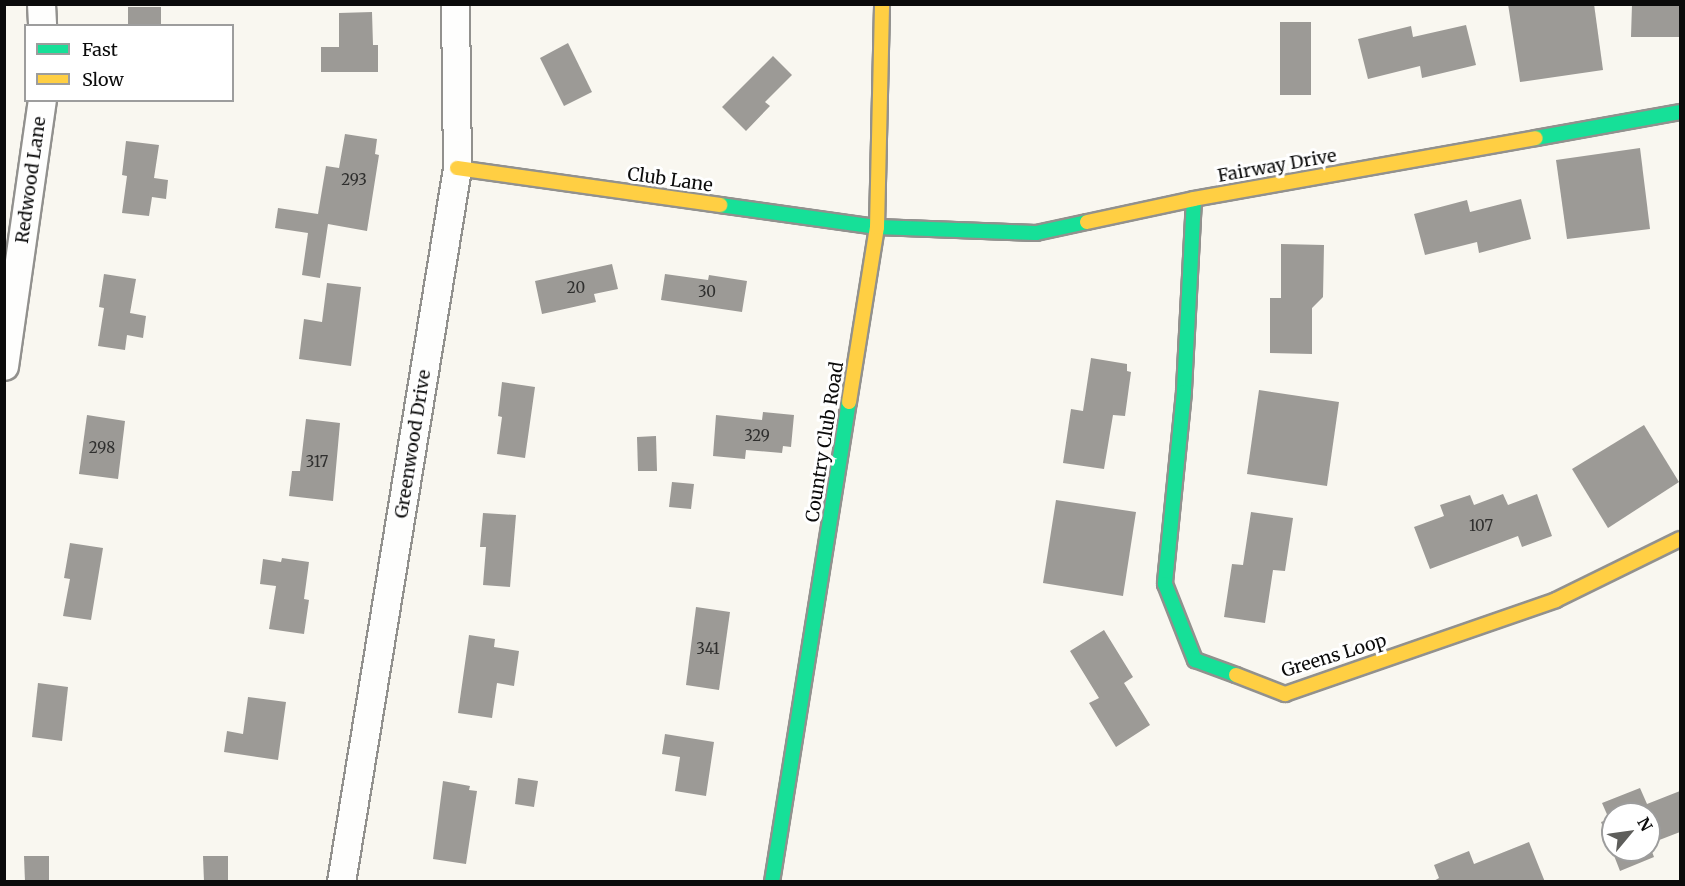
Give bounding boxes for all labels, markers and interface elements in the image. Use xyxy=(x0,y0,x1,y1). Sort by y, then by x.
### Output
legend xyxy=(24,24,234,102)
text: Fast xyxy=(82,38,118,61)
text: Slow xyxy=(82,68,124,91)
street label: Redwood Lane xyxy=(11,115,51,245)
street label: Fairway Drive xyxy=(1216,145,1338,187)
street label: Club Lane xyxy=(626,163,714,197)
house number: 293 xyxy=(341,171,367,189)
house number: 20 xyxy=(567,279,585,297)
house number: 30 xyxy=(698,283,716,301)
street label: Country Club Road xyxy=(802,360,848,524)
street label: Greenwood Drive xyxy=(391,368,435,520)
house number: 329 xyxy=(744,427,770,445)
house number: 298 xyxy=(89,439,115,457)
house number: 317 xyxy=(306,453,328,471)
house number: 107 xyxy=(1469,517,1493,535)
street label: Greens Loop xyxy=(1279,630,1389,682)
house number: 341 xyxy=(696,640,720,658)
north arrow xyxy=(1601,802,1661,862)
text: N xyxy=(1633,814,1657,835)

